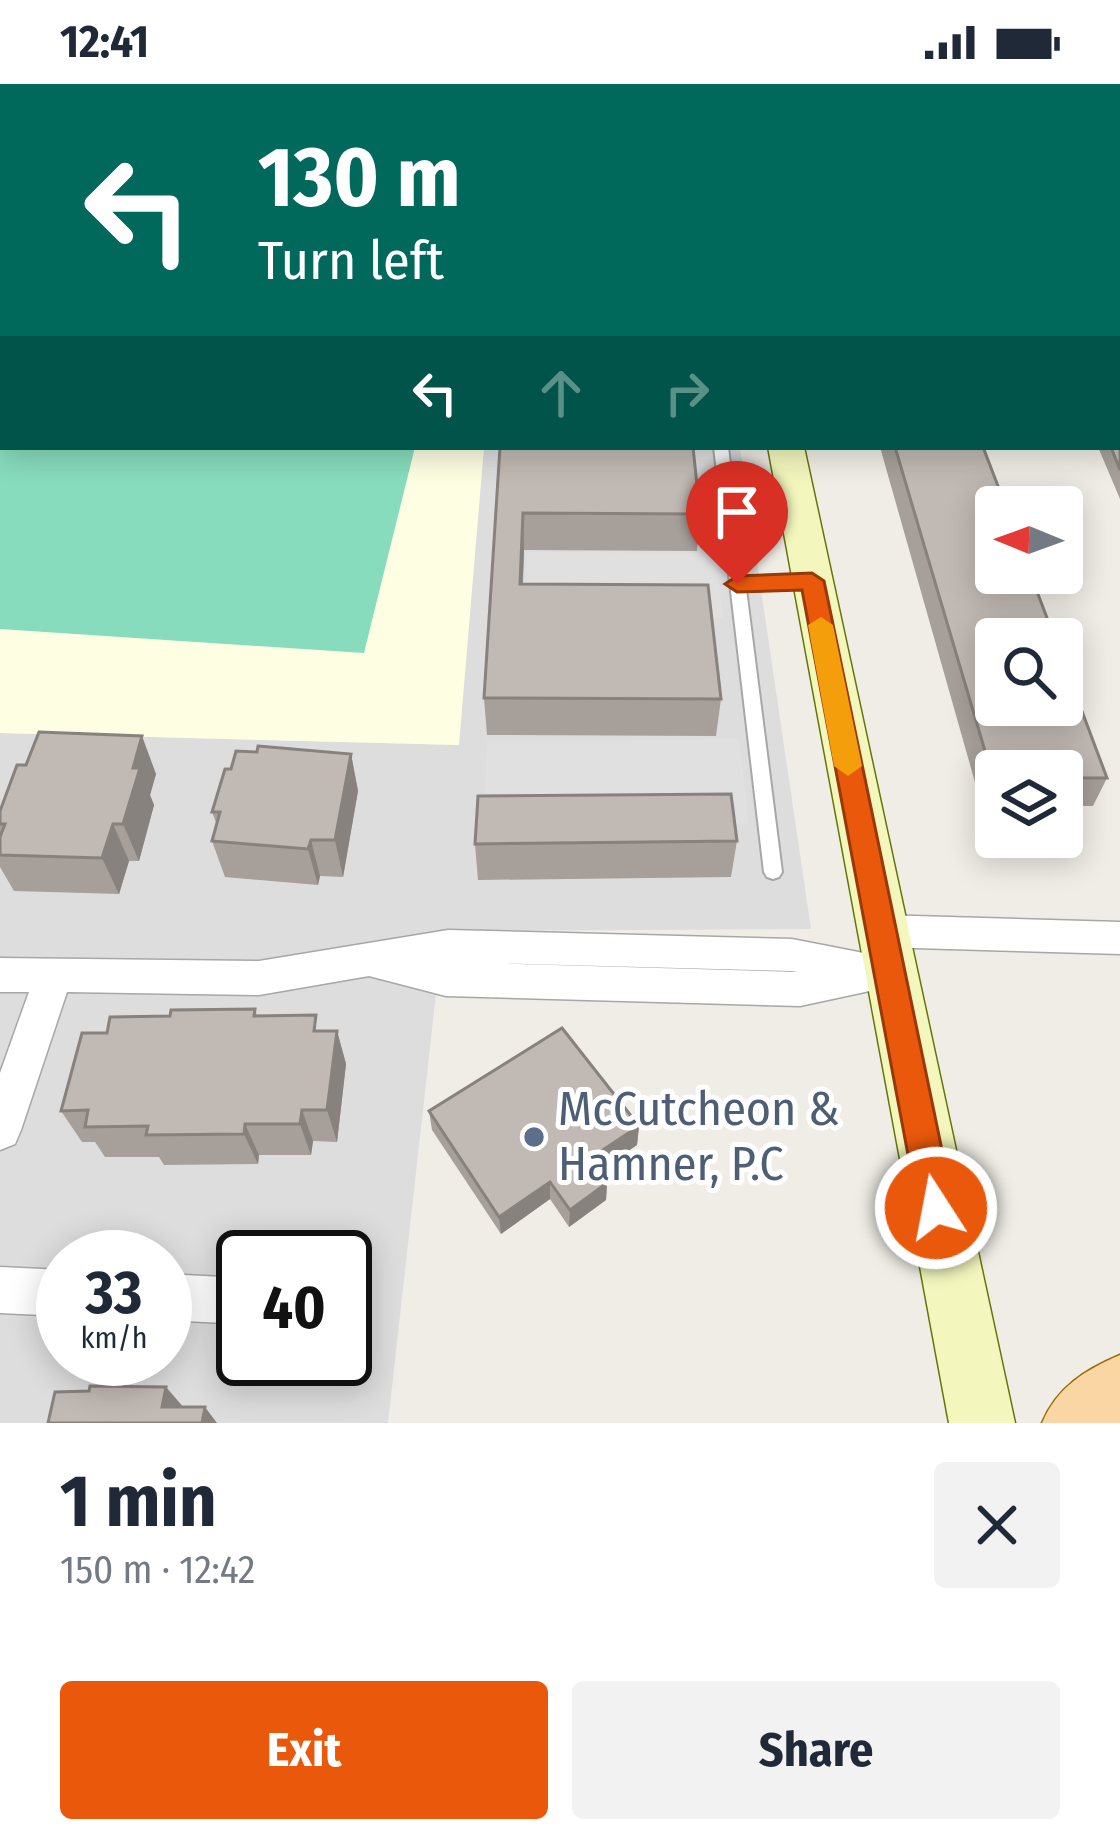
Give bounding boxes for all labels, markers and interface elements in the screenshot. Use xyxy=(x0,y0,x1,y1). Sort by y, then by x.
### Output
text: 12:41 xyxy=(60,15,149,69)
text: 130 m xyxy=(258,127,461,228)
icon: left xyxy=(60,132,216,288)
text: Turn left xyxy=(258,229,444,293)
icon: left xyxy=(402,360,468,426)
icon: ahead xyxy=(528,360,594,426)
icon: right xyxy=(654,360,720,426)
pin xyxy=(686,461,788,584)
icon: arrive xyxy=(704,479,770,545)
north arrow xyxy=(975,486,1083,594)
map controls xyxy=(975,486,1083,858)
button: search xyxy=(975,618,1083,726)
button: layers xyxy=(975,750,1083,858)
place label: McCutcheon & Hamner, P.C xyxy=(558,1080,840,1193)
marker: McCutcheon & Hamner, P.C xyxy=(521,1124,547,1150)
position arrow xyxy=(873,1145,999,1271)
speed limit sign: 40 xyxy=(216,1230,372,1386)
text: 33 xyxy=(86,1257,142,1329)
text: km/h xyxy=(81,1320,147,1356)
text: 1 min xyxy=(60,1459,217,1545)
button: close xyxy=(934,1462,1060,1588)
text: 150 m · 12:42 xyxy=(60,1547,255,1593)
button: Exit xyxy=(60,1681,548,1819)
button: Share xyxy=(572,1681,1060,1819)

